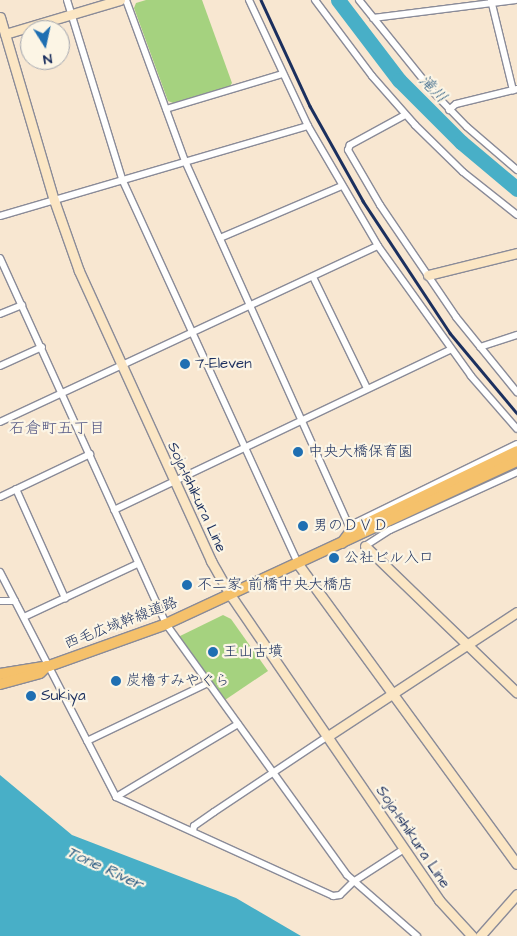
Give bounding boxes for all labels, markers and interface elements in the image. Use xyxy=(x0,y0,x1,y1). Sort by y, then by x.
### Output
north arrow xyxy=(20,20,70,70)
text: N xyxy=(41,48,53,69)
water label: 滝川 xyxy=(415,71,451,107)
place label: 7-Eleven xyxy=(195,355,252,373)
marker: 7-Eleven xyxy=(179,358,191,370)
district label: 石倉町五丁目 xyxy=(9,418,105,438)
street label: Soja-Ishikura Line xyxy=(164,439,230,555)
place label: 中央大橋保育園 xyxy=(308,443,413,461)
marker: 中央大橋保育園 xyxy=(292,446,304,458)
place label: 男のＤＶＤ xyxy=(313,517,388,535)
marker: 男のＤＶＤ xyxy=(297,520,309,532)
place label: 公社ビル入口 xyxy=(344,549,434,567)
marker: 公社ビル入口 xyxy=(328,552,340,564)
place label: 不二家 前橋中央大橋店 xyxy=(197,576,353,594)
marker: 不二家 前橋中央大橋店 xyxy=(181,579,193,591)
street label: 西毛広域幹線道路 xyxy=(62,593,180,653)
place label: 王山古墳 xyxy=(223,643,283,661)
marker: 王山古墳 xyxy=(207,646,219,658)
place label: 炭櫓すみやぐら xyxy=(126,672,231,690)
marker: 炭櫓すみやぐら xyxy=(110,675,122,687)
place label: Sukiya xyxy=(41,687,86,705)
marker: Sukiya xyxy=(25,690,37,702)
street label: Soja-Ishikura Line xyxy=(372,782,454,892)
water label: Tone River xyxy=(64,842,146,894)

